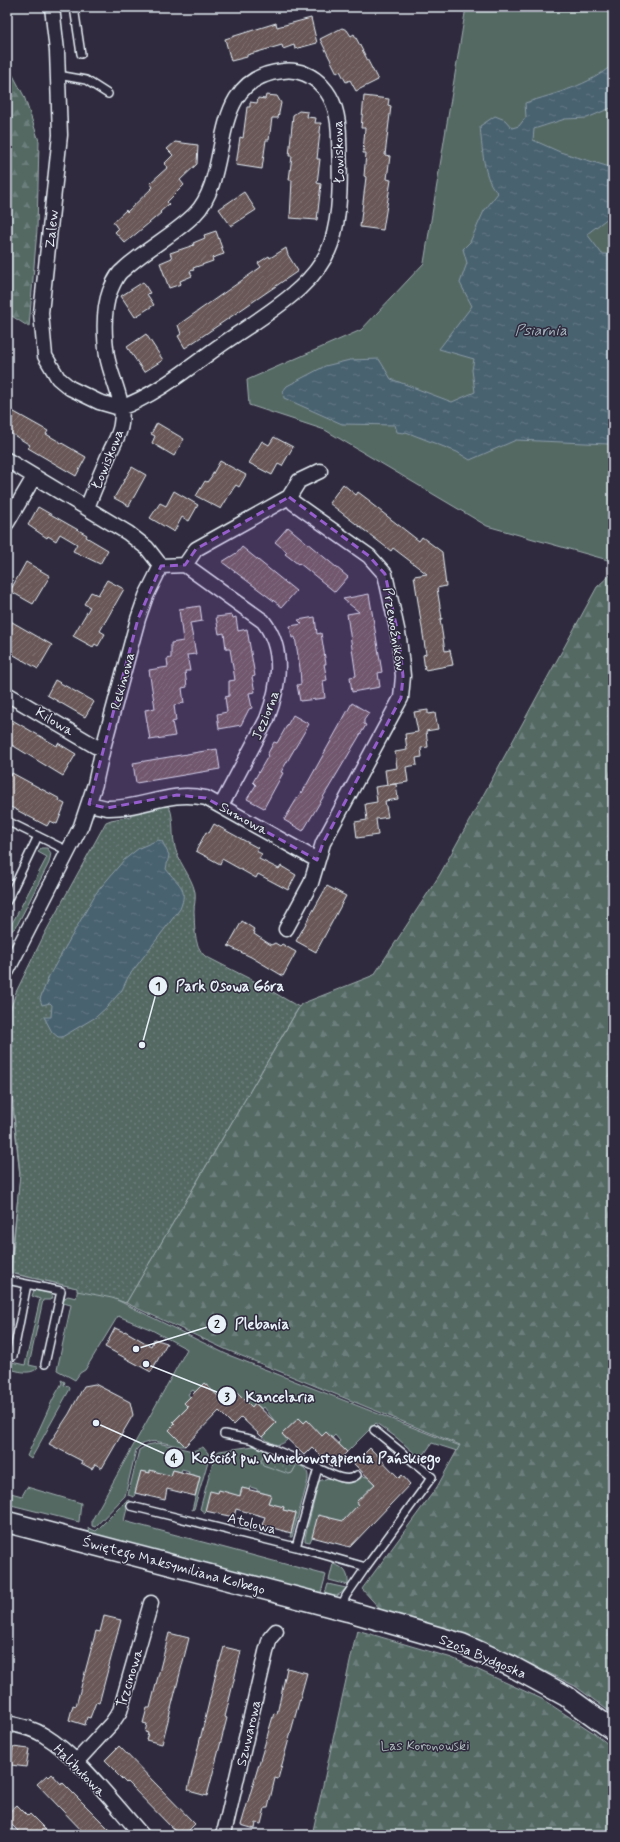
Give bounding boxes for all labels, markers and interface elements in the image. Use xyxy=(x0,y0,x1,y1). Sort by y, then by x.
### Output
street label: Łowiskowa xyxy=(329,120,349,184)
street label: Zalew xyxy=(41,209,63,249)
water label: Psiarnia xyxy=(515,321,567,341)
street label: Łowiskowa xyxy=(88,427,128,492)
street label: Przewoźników xyxy=(379,586,410,672)
street label: Rekinowa xyxy=(107,650,139,712)
street label: Jeziorna xyxy=(248,688,284,743)
street label: Kilowa xyxy=(32,703,77,741)
street label: Sumowa xyxy=(216,798,271,840)
callout: Park Osowa Góra xyxy=(148,972,293,999)
text: Park Osowa Góra xyxy=(176,977,284,997)
text: 1 xyxy=(155,979,161,995)
callout: Plebania xyxy=(207,1310,297,1337)
text: Plebania xyxy=(235,1315,290,1335)
text: 2 xyxy=(214,1317,220,1333)
callout: Kancelaria xyxy=(217,1383,323,1410)
text: Kancelaria xyxy=(245,1388,315,1408)
text: 3 xyxy=(224,1390,230,1406)
callout: Kościół pw. Wniebowstąpienia Pańskiego xyxy=(164,1444,448,1471)
text: Kościół pw. Wniebowstąpienia Pańskiego xyxy=(192,1449,441,1471)
text: 4 xyxy=(171,1451,178,1467)
street label: Atolowa xyxy=(226,1509,278,1539)
street label: Świętego Maksymiliana Kolbego xyxy=(80,1533,267,1601)
street label: Szosa Bydgoska xyxy=(436,1630,529,1683)
street label: Trzcinowa xyxy=(112,1646,148,1710)
street label: Szuwarowa xyxy=(233,1698,265,1768)
park label: Las Koronowski xyxy=(381,1737,469,1755)
street label: Halibutowa xyxy=(49,1741,110,1801)

